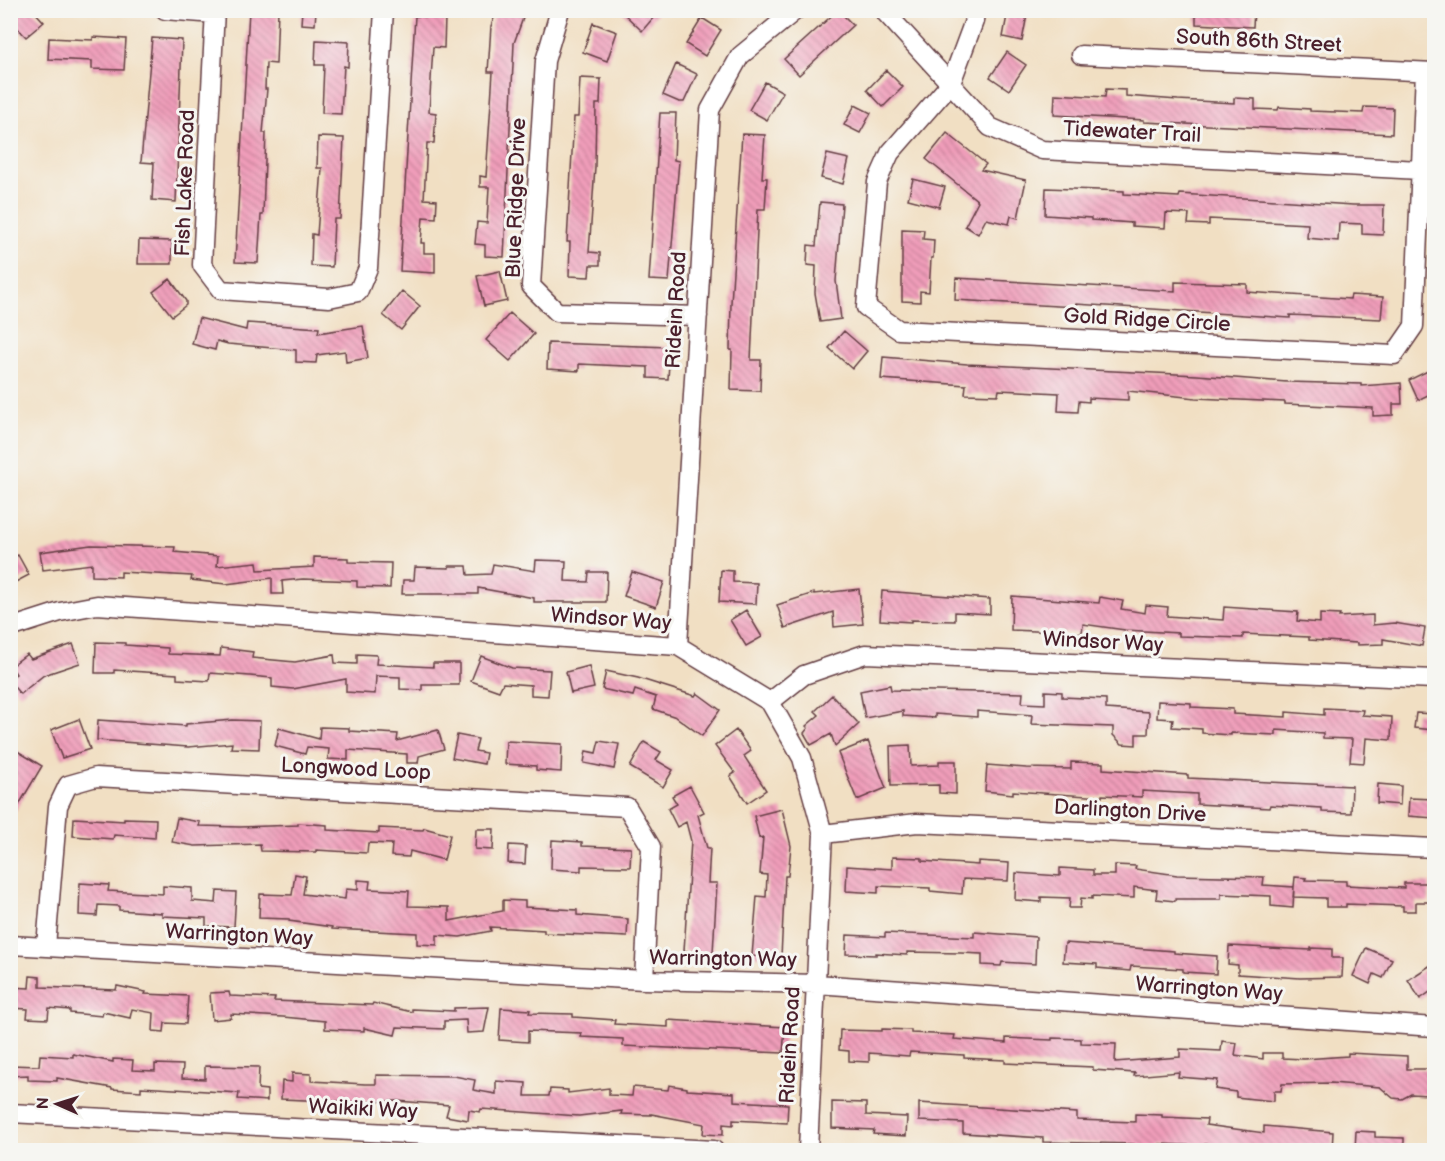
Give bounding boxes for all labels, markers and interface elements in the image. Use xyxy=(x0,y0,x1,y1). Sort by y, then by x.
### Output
street label: South 86th Street xyxy=(1176,24,1343,58)
street label: Fish Lake Road xyxy=(170,109,200,257)
street label: Tidewater Trail xyxy=(1062,116,1202,148)
street label: Blue Ridge Drive xyxy=(501,117,531,279)
street label: Ridein Road xyxy=(660,251,692,369)
street label: Gold Ridge Circle xyxy=(1063,303,1231,337)
street label: Windsor Way xyxy=(550,602,673,636)
street label: Windsor Way xyxy=(1042,626,1165,658)
street label: Longwood Loop xyxy=(280,753,432,785)
street label: Darlington Drive xyxy=(1053,795,1207,827)
street label: Warrington Way xyxy=(165,919,314,951)
street label: Warrington Way xyxy=(649,945,798,973)
street label: Warrington Way xyxy=(1134,971,1284,1007)
street label: Ridein Road xyxy=(774,986,806,1104)
north arrow xyxy=(27,1074,87,1134)
street label: Waikiki Way xyxy=(308,1094,419,1124)
text: N xyxy=(34,1097,53,1110)

